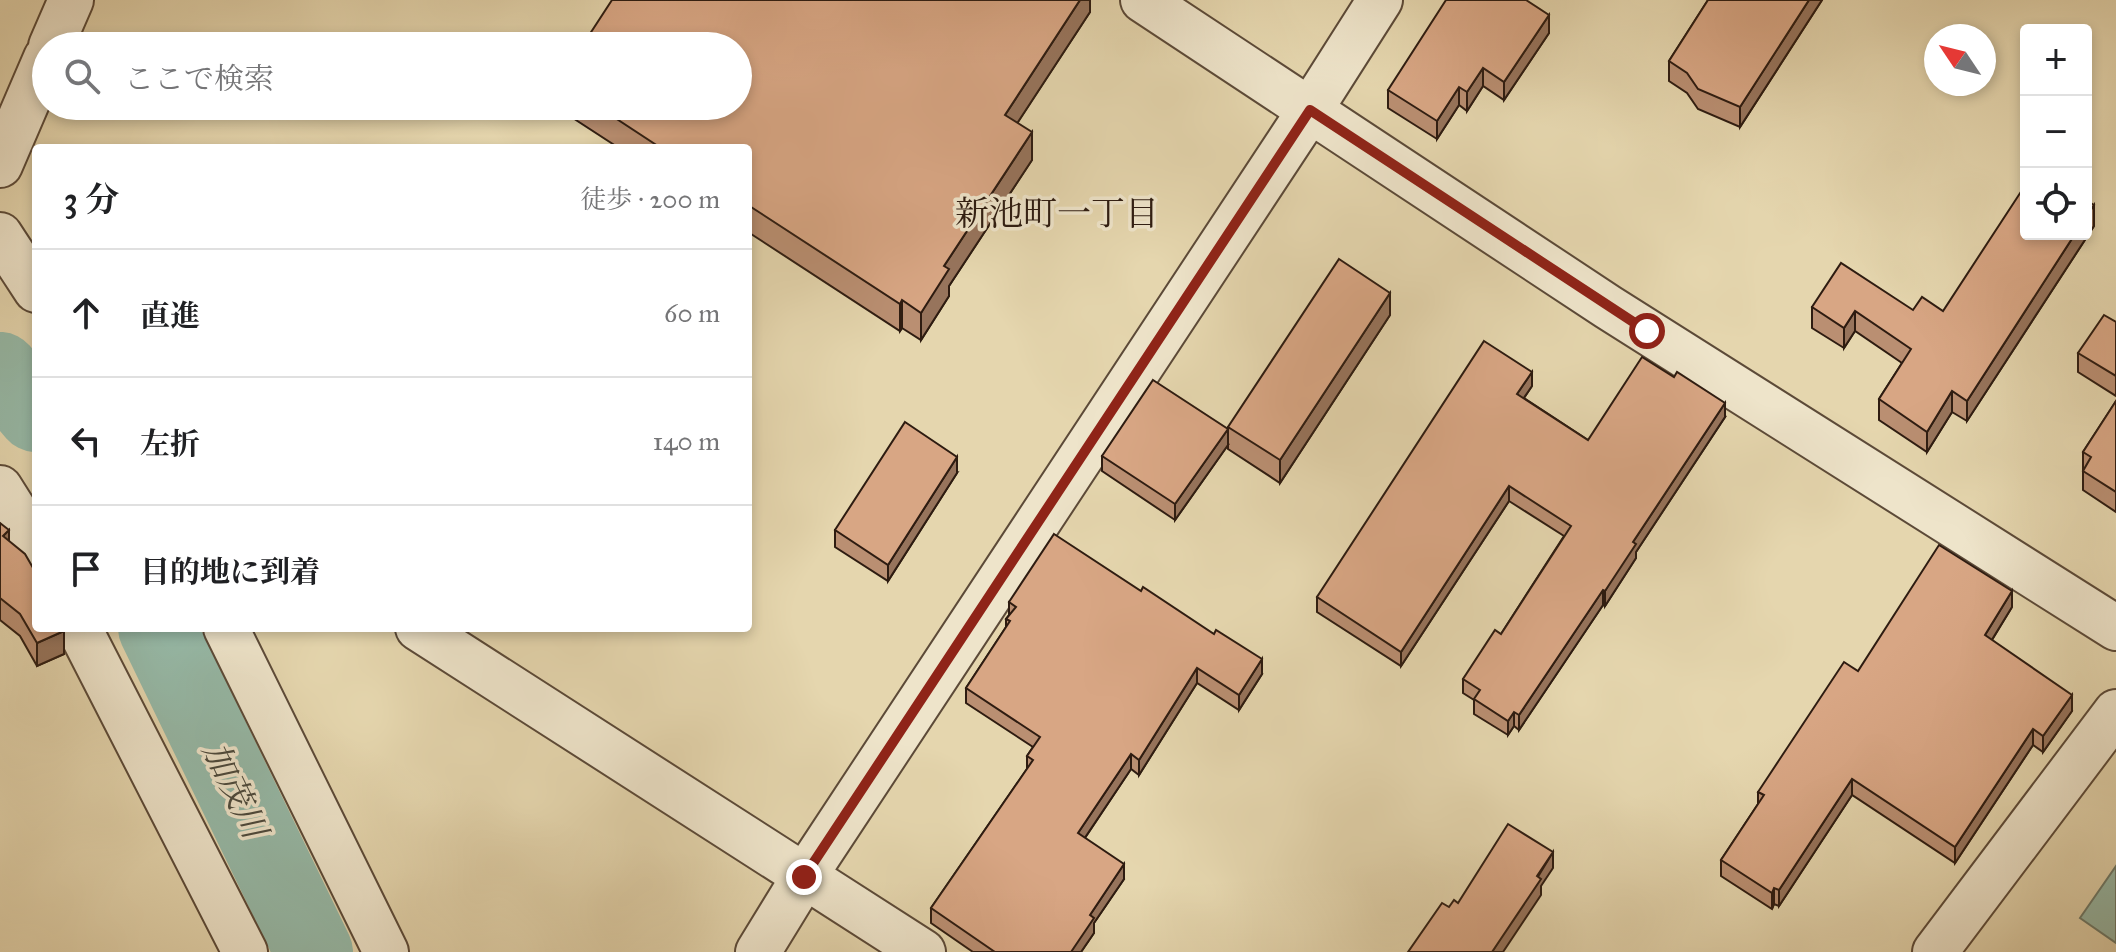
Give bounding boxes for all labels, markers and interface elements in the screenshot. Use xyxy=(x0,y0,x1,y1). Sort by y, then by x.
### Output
north arrow xyxy=(1924,24,1996,96)
map controls xyxy=(2020,24,2092,240)
button: + xyxy=(2020,24,2092,96)
search box xyxy=(32,32,752,120)
icon: search xyxy=(60,54,104,98)
text: ここで検索 xyxy=(124,61,274,97)
button: − xyxy=(2020,96,2092,168)
button: locate xyxy=(2020,168,2092,240)
text: 3 分 xyxy=(64,179,119,220)
text: 徒歩 · 200 m xyxy=(581,183,720,215)
district label: 新池町一丁目 xyxy=(955,193,1159,234)
icon: ahead xyxy=(64,291,108,335)
text: 60 m xyxy=(664,297,720,329)
text: 直進 xyxy=(140,298,200,334)
route start xyxy=(1629,313,1665,349)
icon: left xyxy=(64,419,108,463)
text: 140 m xyxy=(653,425,720,457)
text: 左折 xyxy=(140,426,200,462)
icon: arrive xyxy=(64,547,108,591)
text: 目的地に到着 xyxy=(140,554,320,590)
water label: 加茂川 xyxy=(194,735,278,848)
route end xyxy=(786,859,822,895)

